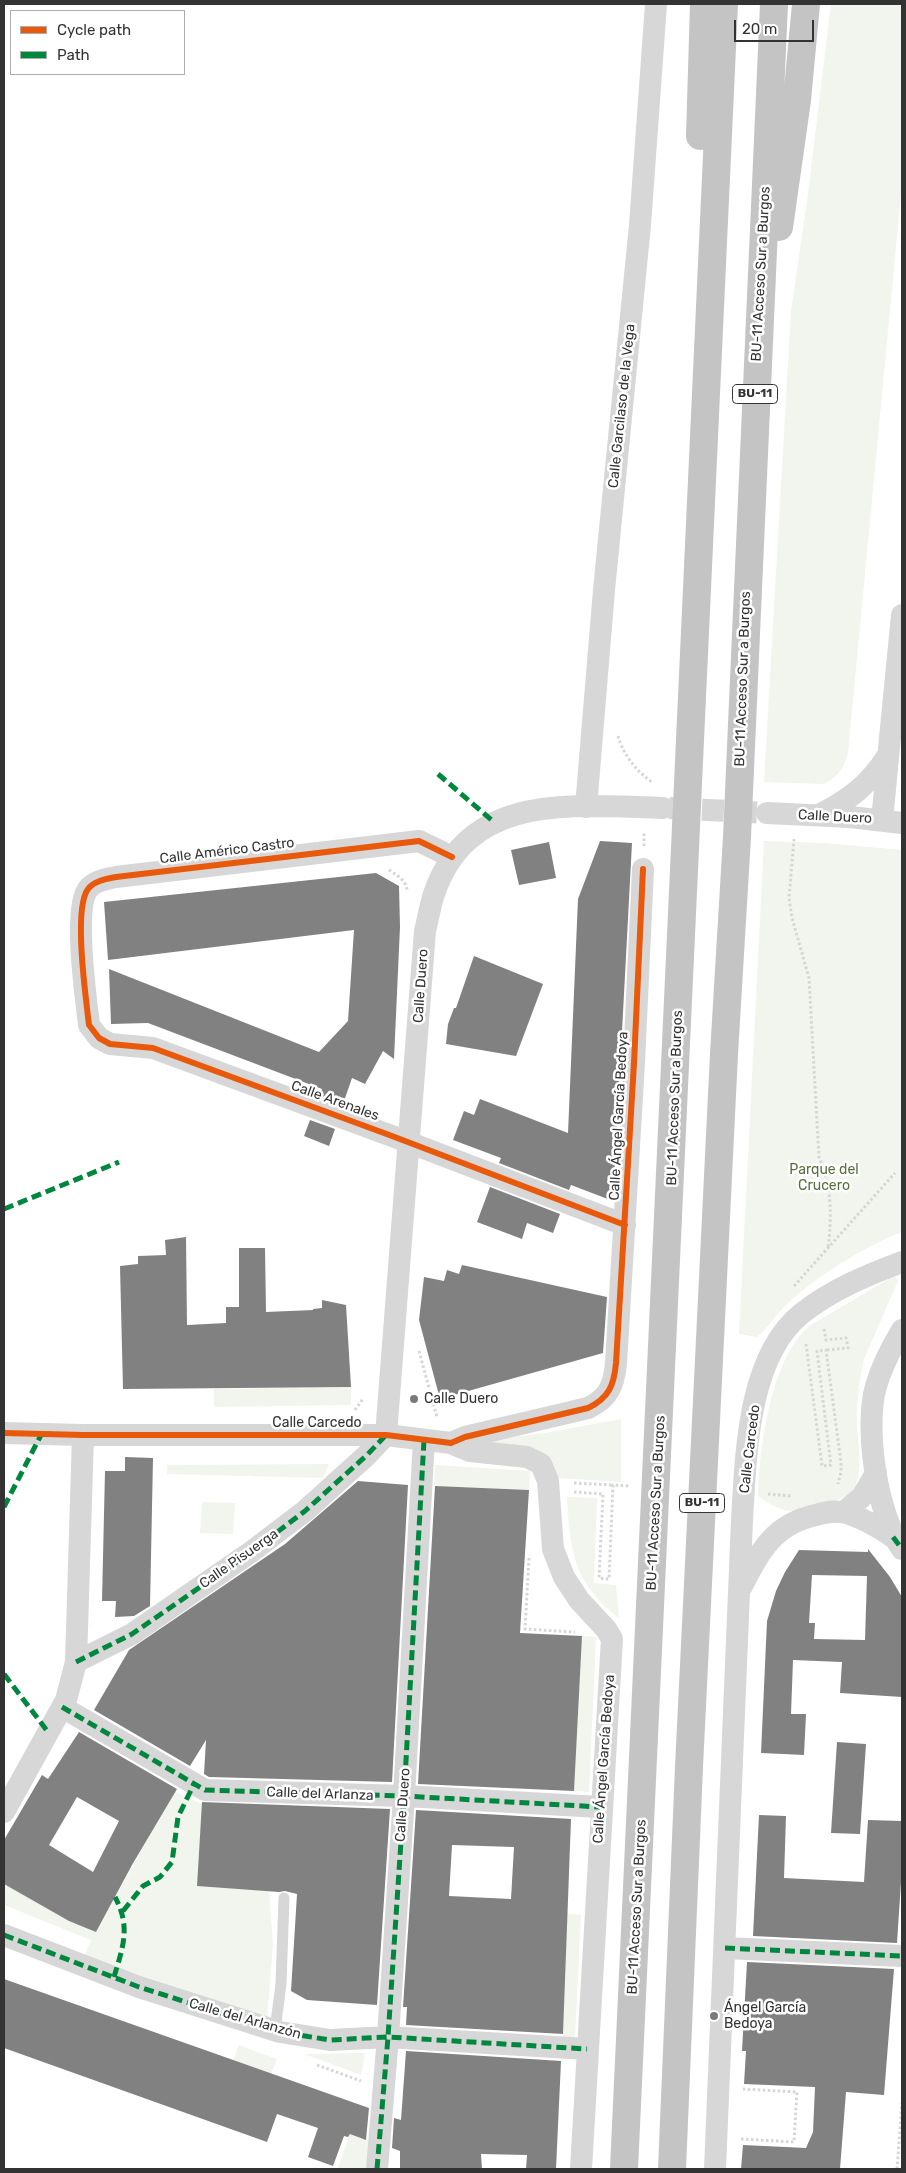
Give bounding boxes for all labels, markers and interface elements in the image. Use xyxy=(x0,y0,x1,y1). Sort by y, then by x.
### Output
legend xyxy=(10,10,185,75)
scale bar xyxy=(736,10,816,42)
text: 20 m xyxy=(742,20,777,38)
text: Cycle path xyxy=(57,21,131,39)
text: Path xyxy=(57,46,90,64)
street label: BU-11 Acceso Sur a Burgos xyxy=(748,186,774,362)
street label: Calle Garcilaso de la Vega xyxy=(605,323,639,489)
road number: BU-11 xyxy=(732,384,778,404)
street label: BU-11 Acceso Sur a Burgos xyxy=(732,591,754,767)
street label: Calle Duero xyxy=(797,807,873,827)
street label: Calle Américo Castro xyxy=(159,834,295,868)
street label: Calle Duero xyxy=(410,948,432,1024)
street label: BU-11 Acceso Sur a Burgos xyxy=(664,1010,686,1186)
street label: Calle Ángel García Bedoya xyxy=(606,1031,632,1201)
street label: Calle Arenales xyxy=(289,1077,381,1125)
park label: Parque del Crucero xyxy=(789,1162,859,1194)
place label: Calle Duero xyxy=(424,1391,498,1407)
marker: Calle Duero xyxy=(408,1393,420,1405)
street label: Calle Carcedo xyxy=(736,1404,764,1494)
street label: Calle Carcedo xyxy=(272,1415,362,1431)
street label: BU-11 Acceso Sur a Burgos xyxy=(643,1415,669,1591)
road number: BU-11 xyxy=(680,1494,724,1512)
street label: Calle Pisuerga xyxy=(196,1526,282,1592)
street label: Calle Ángel García Bedoya xyxy=(590,1674,618,1844)
street label: Calle Duero xyxy=(392,1767,414,1843)
street label: Calle del Arlanza xyxy=(266,1784,374,1804)
street label: BU-11 Acceso Sur a Burgos xyxy=(624,1819,650,1995)
street label: Calle del Arlanzón xyxy=(187,1995,303,2043)
place label: Ángel García Bedoya xyxy=(724,2000,806,2032)
marker: Ángel García Bedoya xyxy=(708,2010,720,2022)

